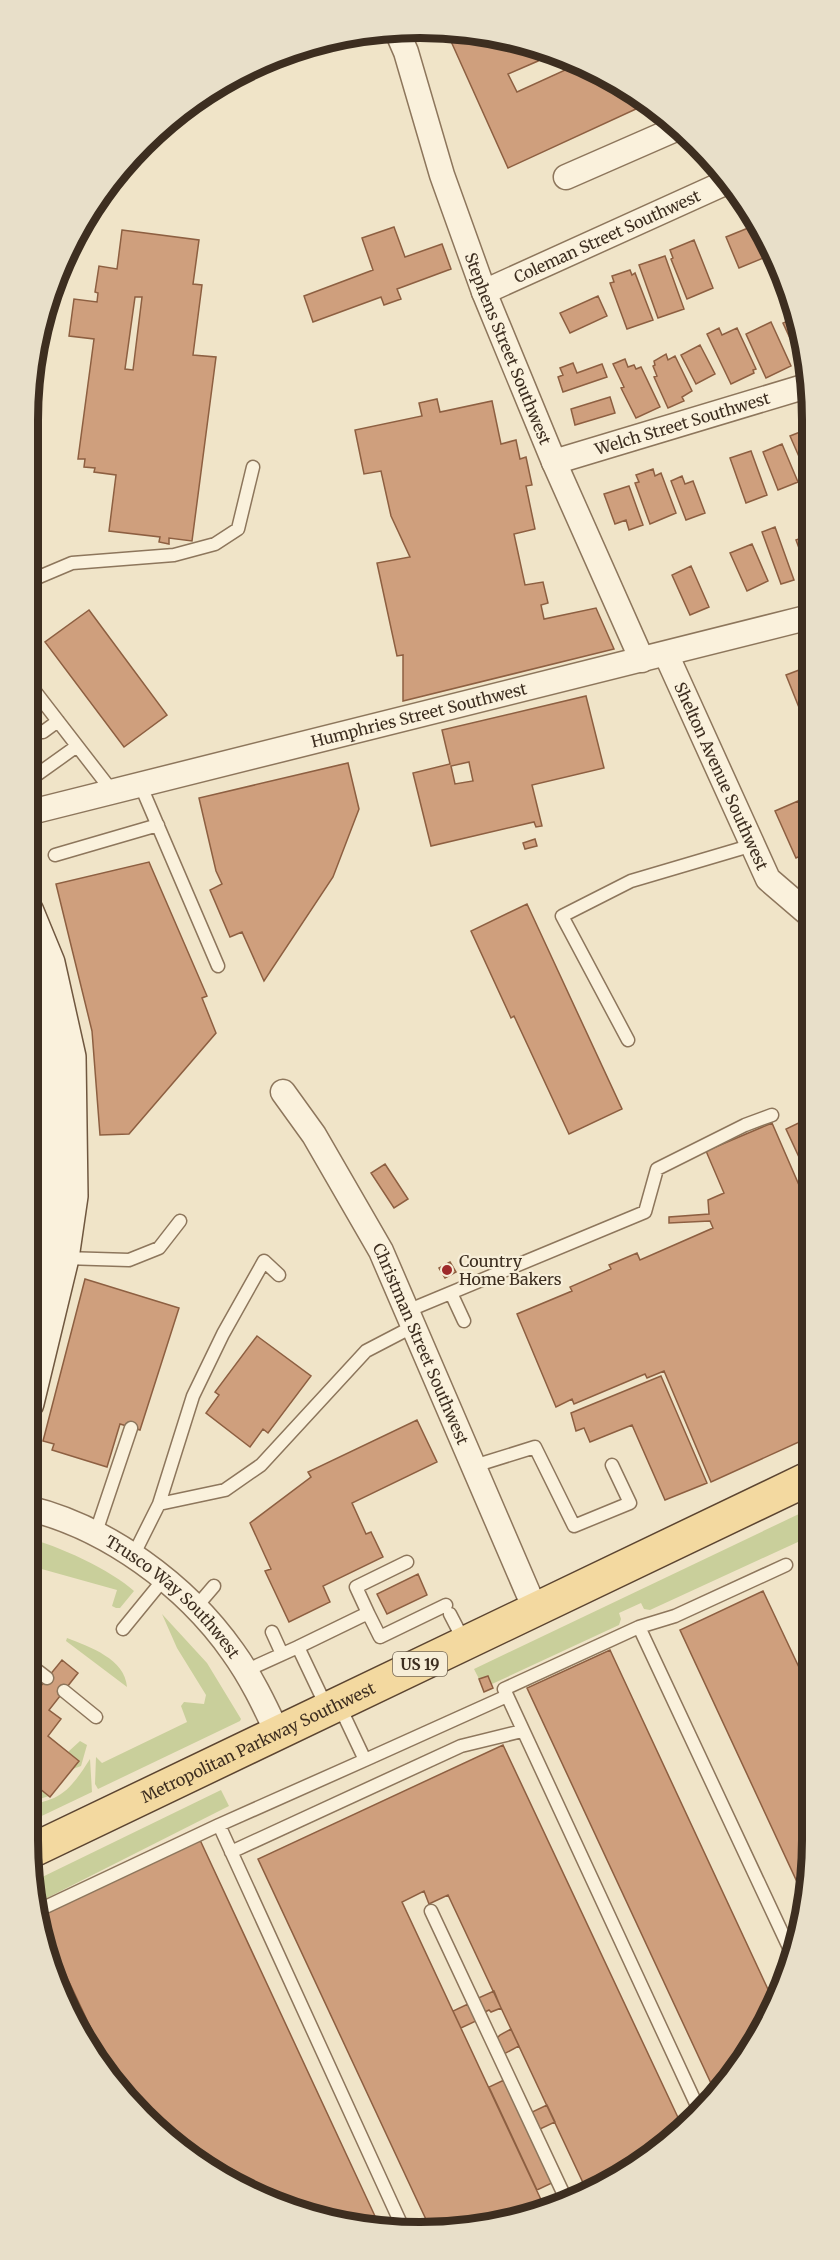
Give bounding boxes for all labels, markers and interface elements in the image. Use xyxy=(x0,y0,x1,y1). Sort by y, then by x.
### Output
street label: Coleman Street Southwest xyxy=(511,185,704,287)
street label: Stephens Street Southwest xyxy=(461,250,556,448)
street label: Welch Street Southwest xyxy=(591,387,773,459)
street label: Humphries Street Southwest xyxy=(309,678,530,752)
street label: Shelton Avenue Southwest xyxy=(670,679,773,874)
street label: Christman Street Southwest xyxy=(368,1239,473,1448)
place label: Country Home Bakers xyxy=(459,1251,562,1289)
marker: Country Home Bakers xyxy=(440,1263,454,1277)
street label: Trusco Way Southwest xyxy=(102,1531,245,1663)
road number: US 19 xyxy=(393,1652,447,1676)
street label: Metropolitan Parkway Southwest xyxy=(138,1677,379,1807)

